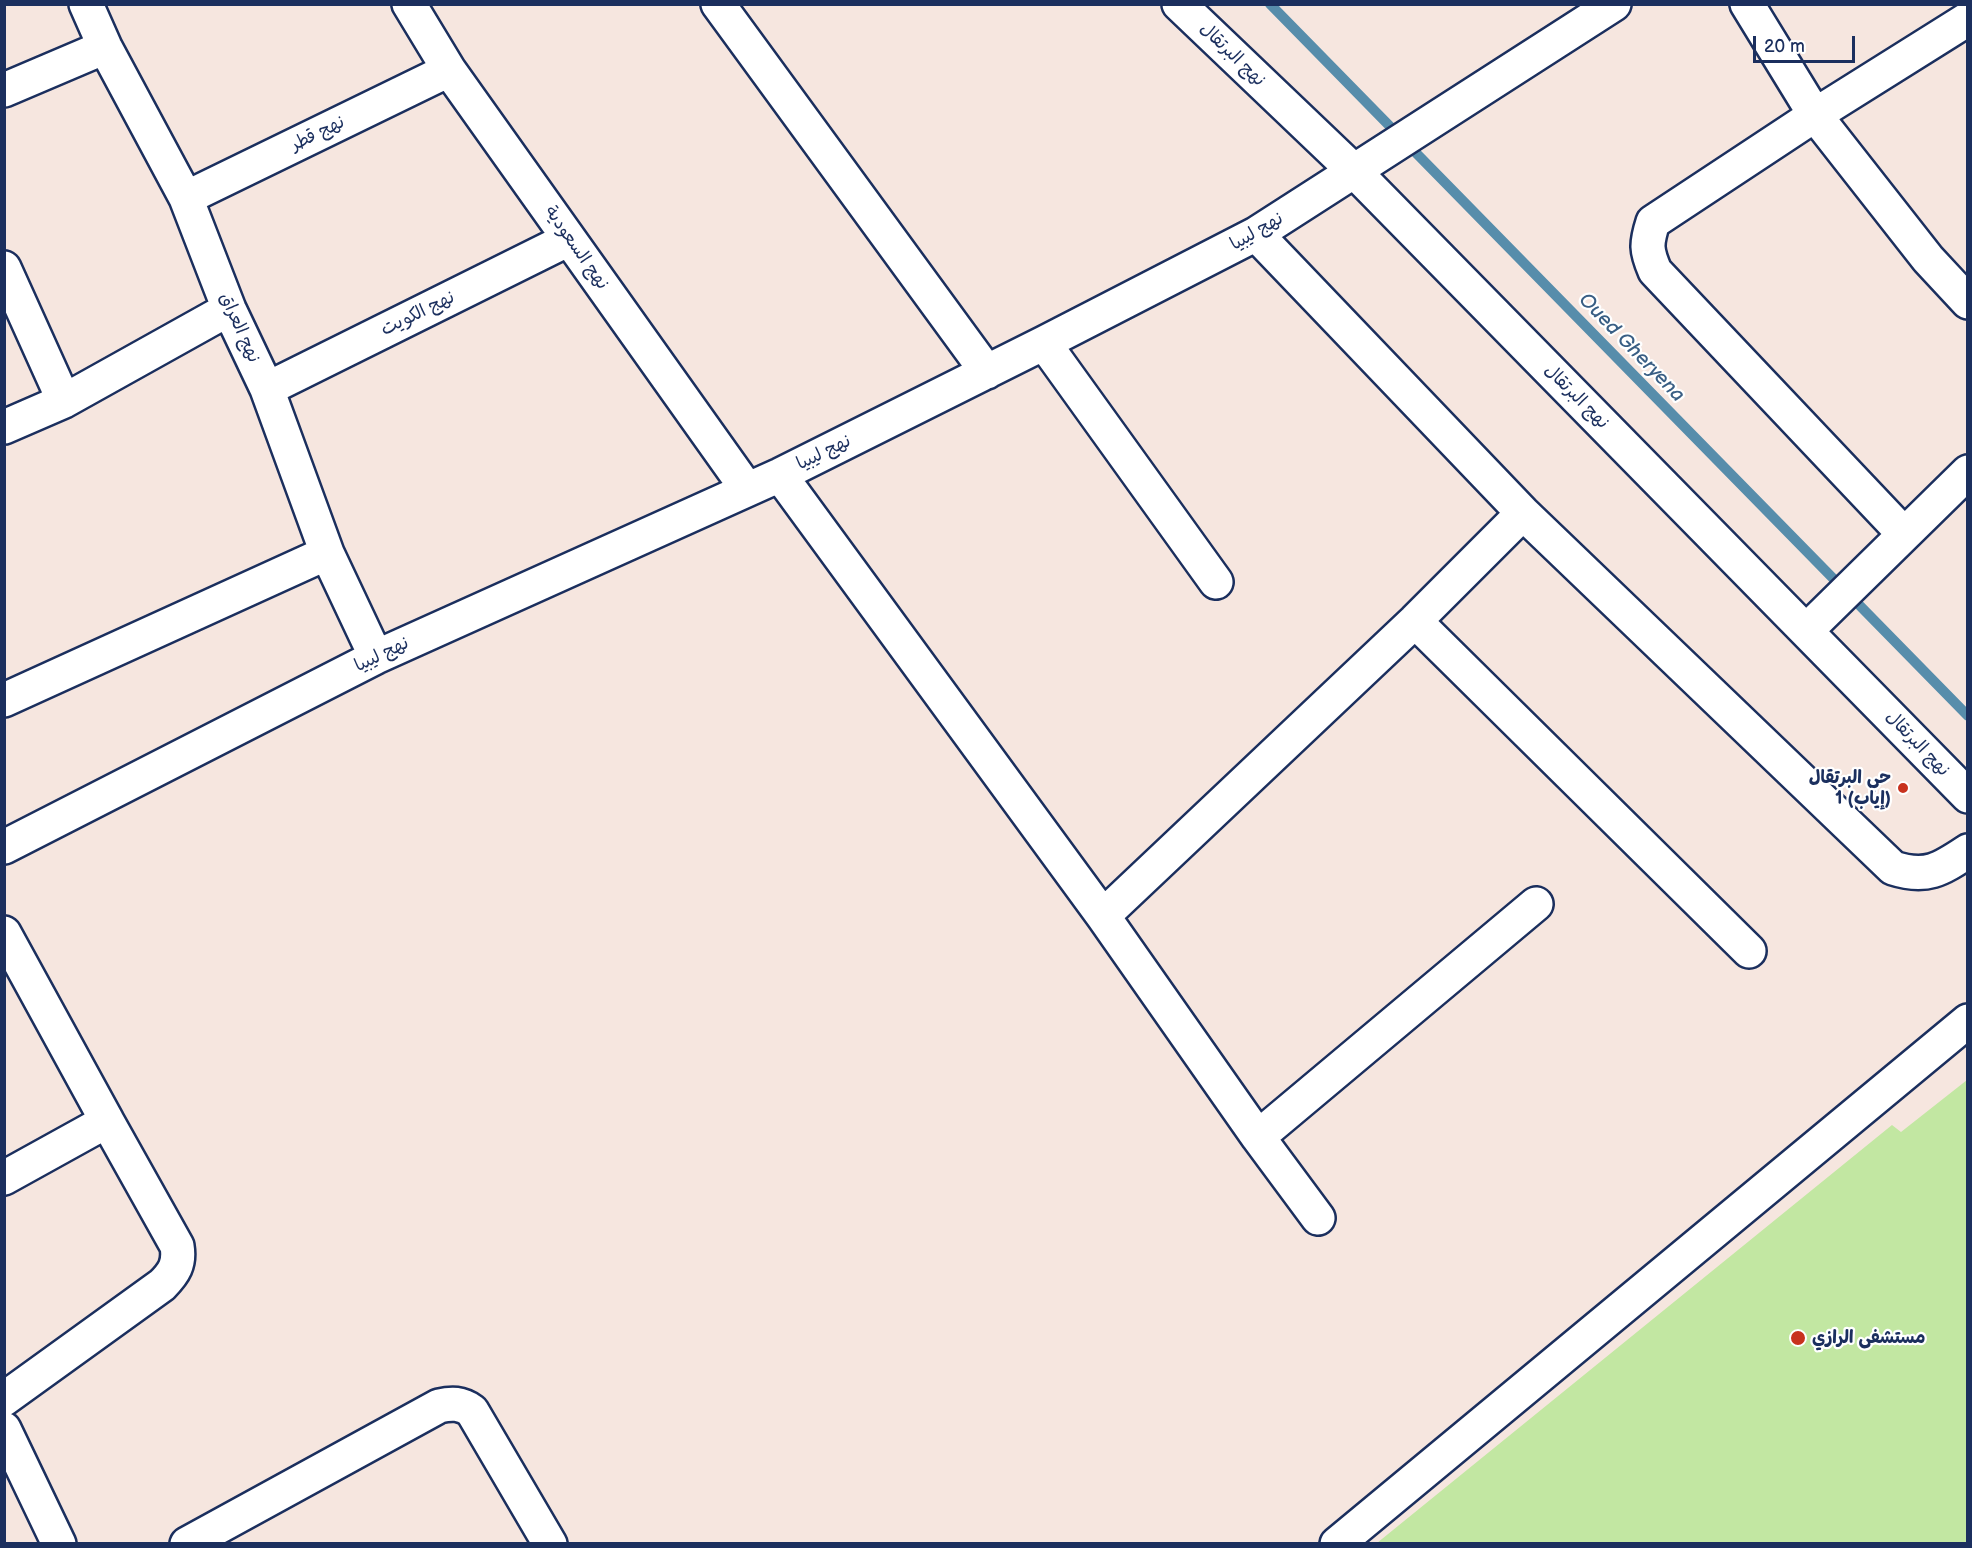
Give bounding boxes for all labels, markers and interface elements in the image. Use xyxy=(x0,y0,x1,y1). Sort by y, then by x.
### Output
street label: نهج البرتقال xyxy=(1195,18,1269,92)
scale bar xyxy=(1756,24,1858,62)
text: 20 m xyxy=(1764,36,1805,57)
street label: نهج قطر xyxy=(288,112,348,156)
street label: نهج السعودية xyxy=(539,202,613,294)
street label: نهج ليبيا xyxy=(1227,208,1287,256)
street label: نهج الكويت xyxy=(378,287,458,341)
water label: Oued Gheryena xyxy=(1573,288,1689,408)
street label: نهج العراق xyxy=(214,290,264,366)
street label: نهج البرتقال xyxy=(1539,360,1613,434)
street label: نهج ليبيا xyxy=(793,431,855,475)
street label: نهج ليبيا xyxy=(351,633,413,677)
street label: نهج البرتقال xyxy=(1880,707,1954,781)
place label: حي البرتقال 1 (إياب) xyxy=(1809,767,1891,810)
marker: حي البرتقال 1 (إياب) xyxy=(1896,781,1910,795)
place label: مستشفى الرازي xyxy=(1812,1327,1925,1349)
marker: مستشفى الرازي xyxy=(1789,1329,1807,1347)

